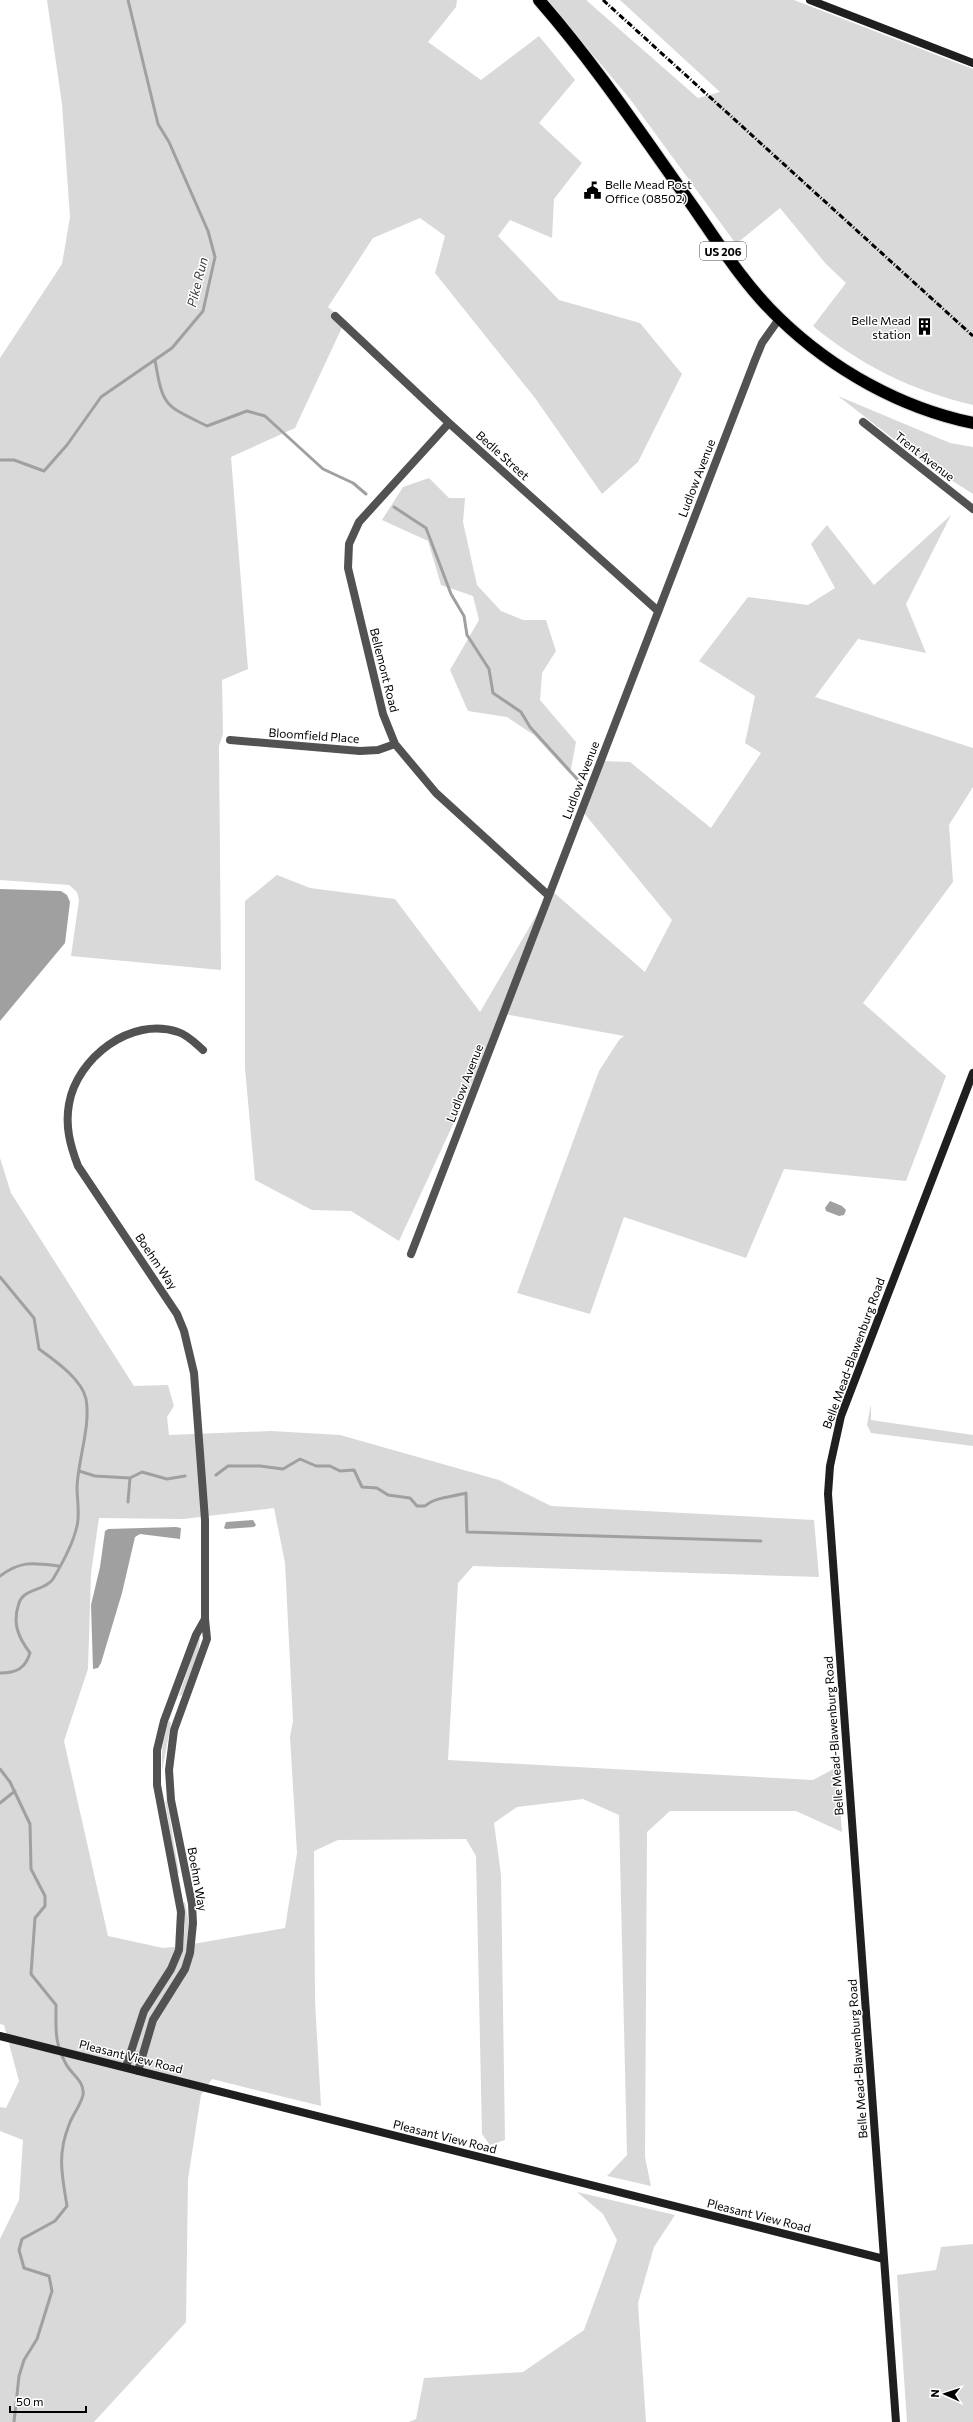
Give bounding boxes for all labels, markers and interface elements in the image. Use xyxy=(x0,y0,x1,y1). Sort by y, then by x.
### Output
place label: Belle Mead Post Office (08502) xyxy=(605,177,692,205)
public building icon: Belle Mead Post Office (08502) xyxy=(582,181,602,201)
road number: US 206 xyxy=(700,242,746,260)
water label: Pike Run xyxy=(183,255,211,309)
place label: Belle Mead station xyxy=(851,313,911,341)
building icon: Belle Mead station xyxy=(914,317,934,337)
street label: Bedle Street xyxy=(474,428,532,483)
street label: Trent Avenue xyxy=(892,428,958,484)
street label: Ludlow Avenue xyxy=(675,437,717,519)
street label: Bellemont Road xyxy=(368,626,402,714)
street label: Bloomfield Place xyxy=(268,725,360,745)
street label: Ludlow Avenue xyxy=(559,739,601,821)
street label: Ludlow Avenue xyxy=(443,1042,485,1124)
street label: Boehm Way xyxy=(133,1230,181,1292)
street label: Belle Mead-Blawenburg Road xyxy=(819,1275,887,1430)
street label: Belle Mead-Blawenburg Road xyxy=(820,1656,846,1816)
street label: Boehm Way xyxy=(185,1846,211,1912)
street label: Belle Mead-Blawenburg Road xyxy=(844,1979,870,2139)
street label: Pleasant View Road xyxy=(78,2036,184,2076)
street label: Pleasant View Road xyxy=(392,2116,498,2156)
street label: Pleasant View Road xyxy=(706,2195,812,2235)
north arrow xyxy=(925,2374,965,2414)
scale bar xyxy=(10,2388,86,2414)
text: N xyxy=(928,2389,941,2398)
text: 50 m xyxy=(16,2394,44,2408)

